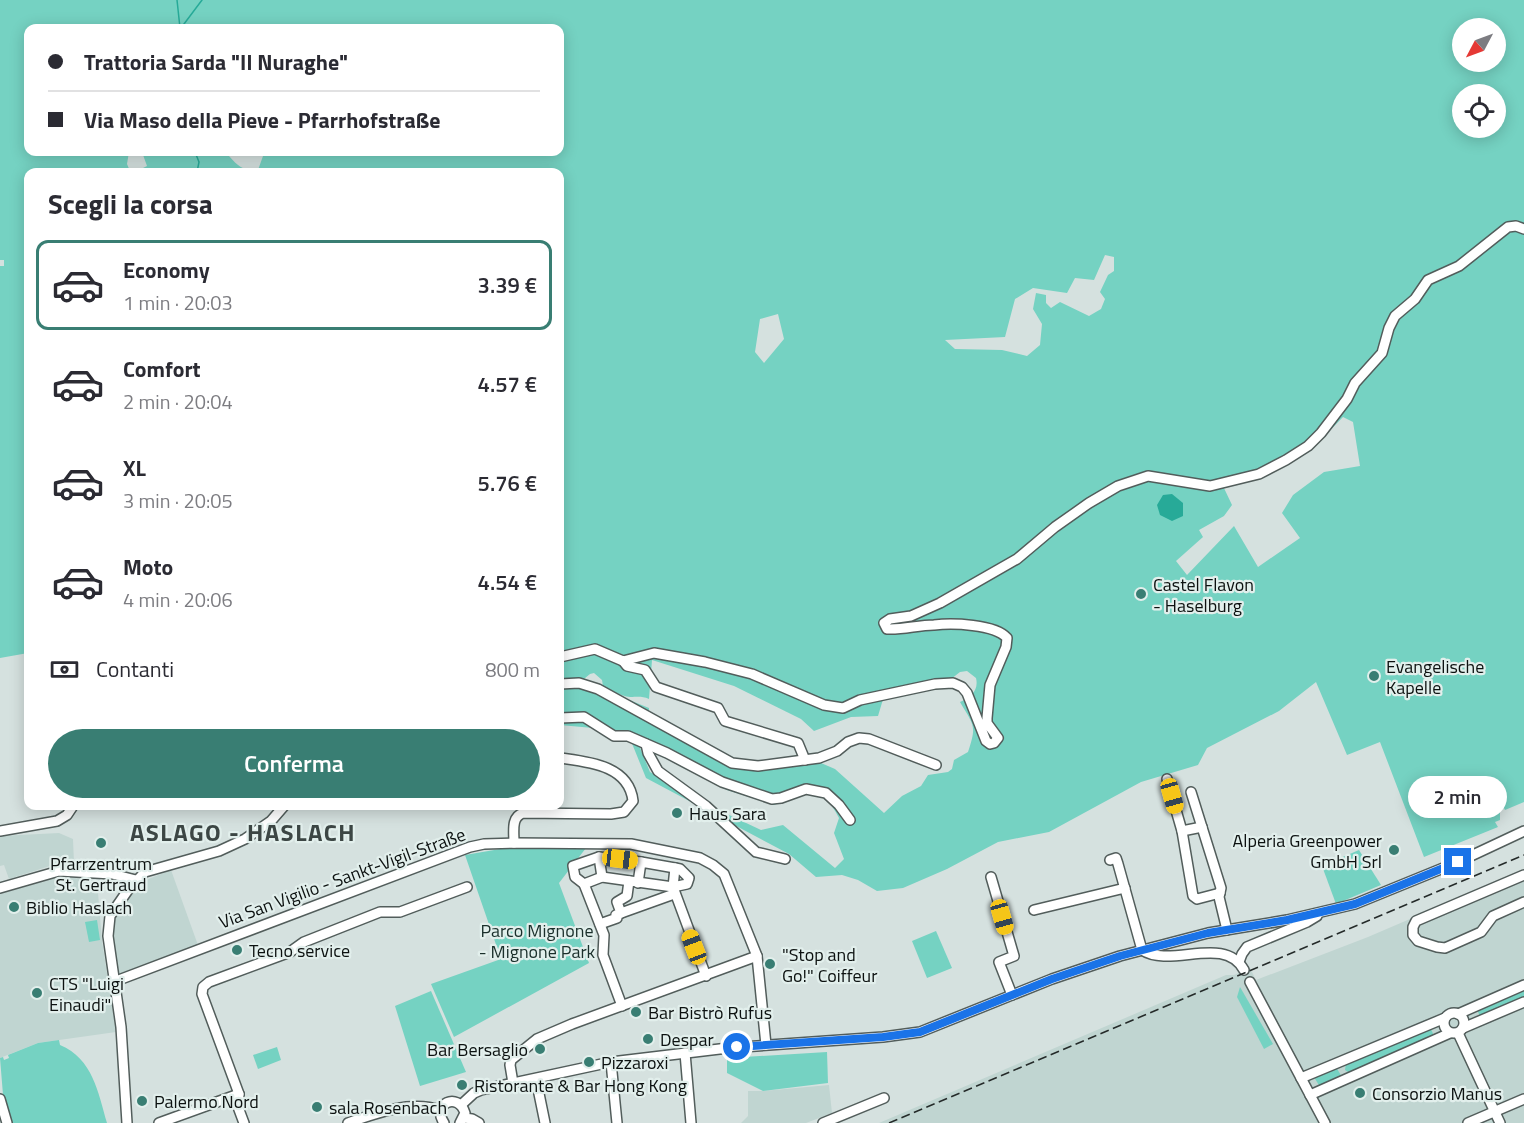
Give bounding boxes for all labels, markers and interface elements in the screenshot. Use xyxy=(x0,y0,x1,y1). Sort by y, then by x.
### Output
north arrow xyxy=(1452,18,1506,72)
map controls xyxy=(1452,18,1506,138)
text: Trattoria Sarda "Il Nuraghe" xyxy=(84,45,348,79)
button: locate xyxy=(1452,84,1506,138)
text: Via Maso della Pieve - Pfarrhofstraße xyxy=(84,103,440,137)
text: Scegli la corsa xyxy=(48,183,213,224)
text: Economy xyxy=(123,253,210,287)
icon: car xyxy=(51,258,105,312)
text: 3.39 € xyxy=(478,268,537,302)
text: 1 min · 20:03 xyxy=(123,287,233,318)
text: Comfort xyxy=(123,352,201,386)
icon: car xyxy=(51,357,105,411)
text: 4.57 € xyxy=(478,367,537,401)
text: 2 min · 20:04 xyxy=(123,386,233,417)
text: XL xyxy=(123,451,146,485)
icon: car xyxy=(51,456,105,510)
text: 5.76 € xyxy=(478,466,537,500)
text: 3 min · 20:05 xyxy=(123,485,233,516)
text: Moto xyxy=(123,550,173,584)
icon: car xyxy=(51,555,105,609)
text: 4.54 € xyxy=(478,565,537,599)
place label: Castel Flavon - Haselburg xyxy=(1153,571,1254,619)
text: 4 min · 20:06 xyxy=(123,584,233,615)
marker: Castel Flavon - Haselburg xyxy=(1134,587,1148,601)
text: Contanti xyxy=(96,652,174,686)
icon: cash xyxy=(48,653,81,686)
place label: Evangelische Kapelle xyxy=(1386,653,1484,701)
text: 800 m xyxy=(485,654,540,685)
marker: Evangelische Kapelle xyxy=(1367,669,1381,683)
button: Conferma xyxy=(48,729,540,798)
callout: 2 min xyxy=(1408,775,1508,817)
car xyxy=(1158,776,1186,816)
text: 2 min xyxy=(1433,781,1482,812)
place label: Haus Sara xyxy=(689,800,766,827)
marker: Haus Sara xyxy=(670,806,684,820)
district label: ASLAGO - HASLACH xyxy=(130,814,356,850)
street label: Via San Vigilio - Sankt-Vigil-Straße xyxy=(215,821,469,935)
place label: Alperia Greenpower GmbH Srl xyxy=(1233,827,1382,875)
marker: Pfarrzentrum St. Gertraud xyxy=(94,836,108,850)
marker: Alperia Greenpower GmbH Srl xyxy=(1387,843,1401,857)
car xyxy=(601,848,639,870)
route end xyxy=(1444,848,1471,875)
place label: Pfarrzentrum St. Gertraud xyxy=(50,850,152,898)
place label: Biblio Haslach xyxy=(26,894,132,921)
car xyxy=(988,897,1016,937)
marker: Biblio Haslach xyxy=(7,900,21,914)
park label: Parco Mignone - Mignone Park xyxy=(479,917,596,965)
car xyxy=(679,927,709,967)
place label: Tecno service xyxy=(249,937,350,964)
place label: "Stop and Go!" Coiffeur xyxy=(782,941,877,989)
marker: Tecno service xyxy=(230,943,244,957)
marker: "Stop and Go!" Coiffeur xyxy=(763,957,777,971)
place label: CTS "Luigi Einaudi" xyxy=(49,970,124,1018)
marker: CTS "Luigi Einaudi" xyxy=(30,986,44,1000)
place label: Bar Bistrò Rufus xyxy=(648,999,772,1026)
marker: Bar Bistrò Rufus xyxy=(629,1005,643,1019)
place label: Despar xyxy=(660,1026,714,1053)
marker: Despar xyxy=(641,1032,655,1046)
route start xyxy=(723,1033,750,1060)
place label: Bar Bersaglio xyxy=(427,1036,528,1063)
marker: Bar Bersaglio xyxy=(533,1042,547,1056)
place label: Pizzaroxi xyxy=(601,1049,668,1076)
marker: Pizzaroxi xyxy=(582,1055,596,1069)
place label: Ristorante & Bar Hong Kong xyxy=(474,1072,687,1099)
marker: Ristorante & Bar Hong Kong xyxy=(455,1078,469,1092)
place label: Consorzio Manus xyxy=(1372,1080,1502,1107)
marker: Consorzio Manus xyxy=(1353,1086,1367,1100)
place label: Palermo Nord xyxy=(154,1088,259,1115)
marker: Palermo Nord xyxy=(135,1094,149,1108)
place label: sala Rosenbach xyxy=(329,1094,447,1121)
marker: sala Rosenbach xyxy=(310,1100,324,1114)

